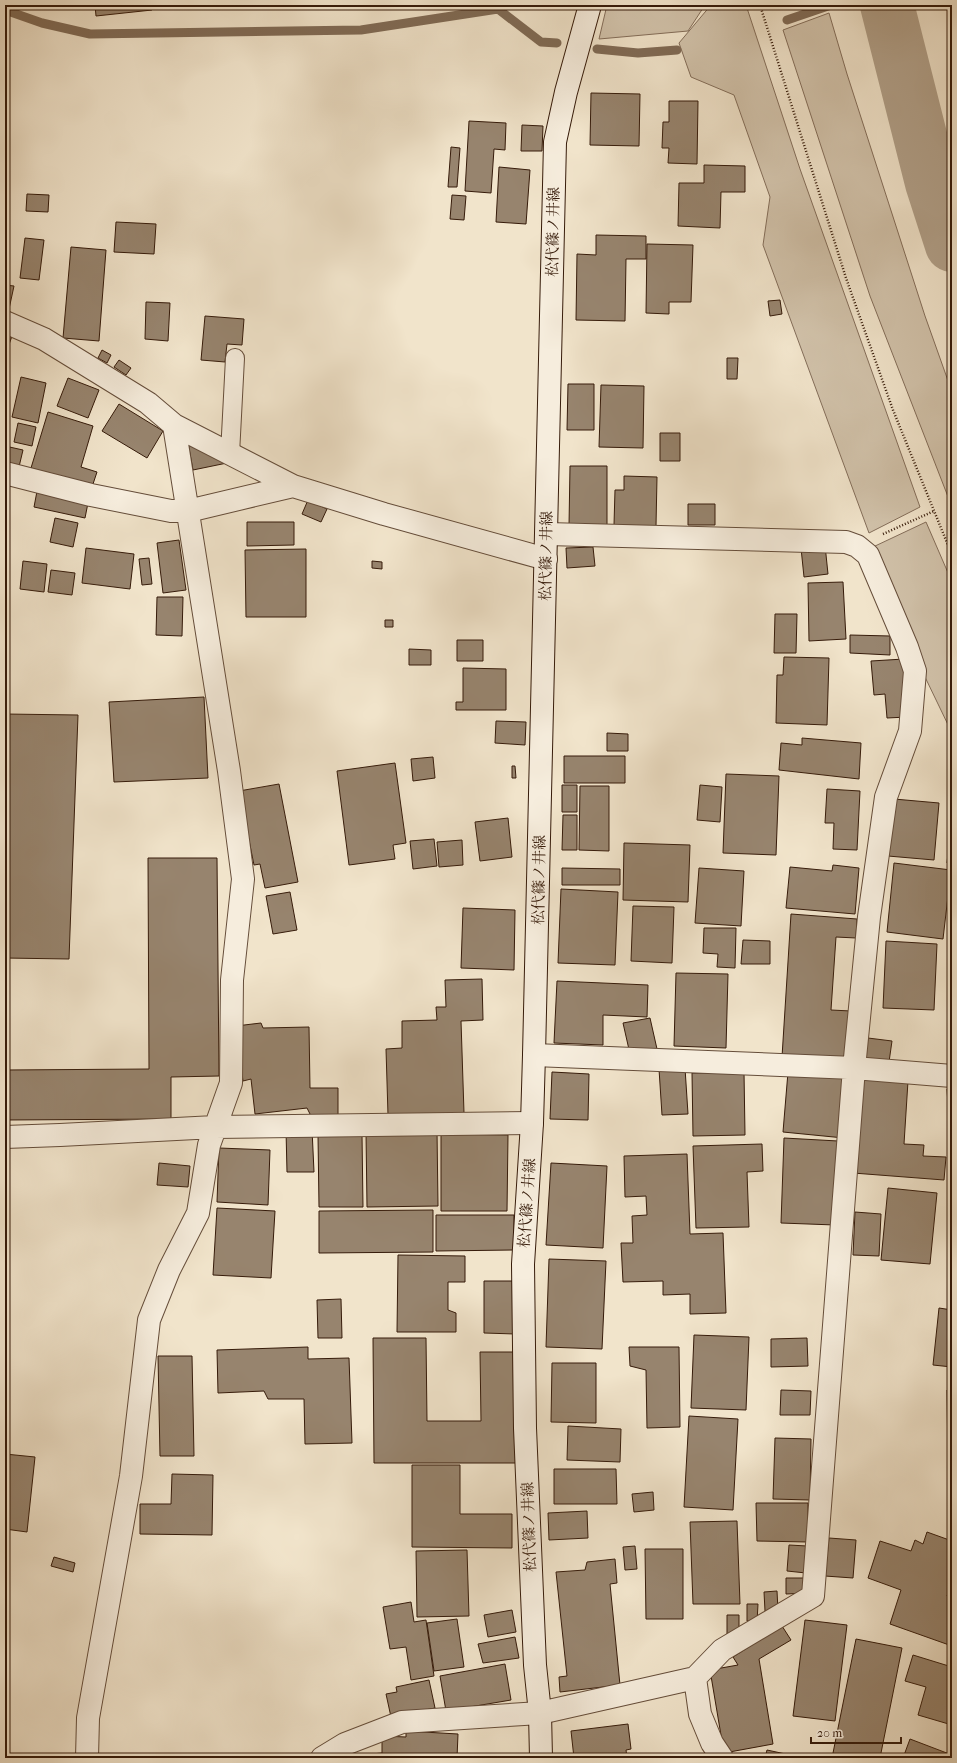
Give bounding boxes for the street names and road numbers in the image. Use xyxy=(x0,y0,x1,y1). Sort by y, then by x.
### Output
street label: 松代篠ノ井線 xyxy=(543,187,563,277)
street label: 松代篠ノ井線 xyxy=(536,511,556,601)
street label: 松代篠ノ井線 xyxy=(529,835,549,925)
street label: 松代篠ノ井線 xyxy=(515,1157,539,1249)
street label: 松代篠ノ井線 xyxy=(518,1482,540,1572)

